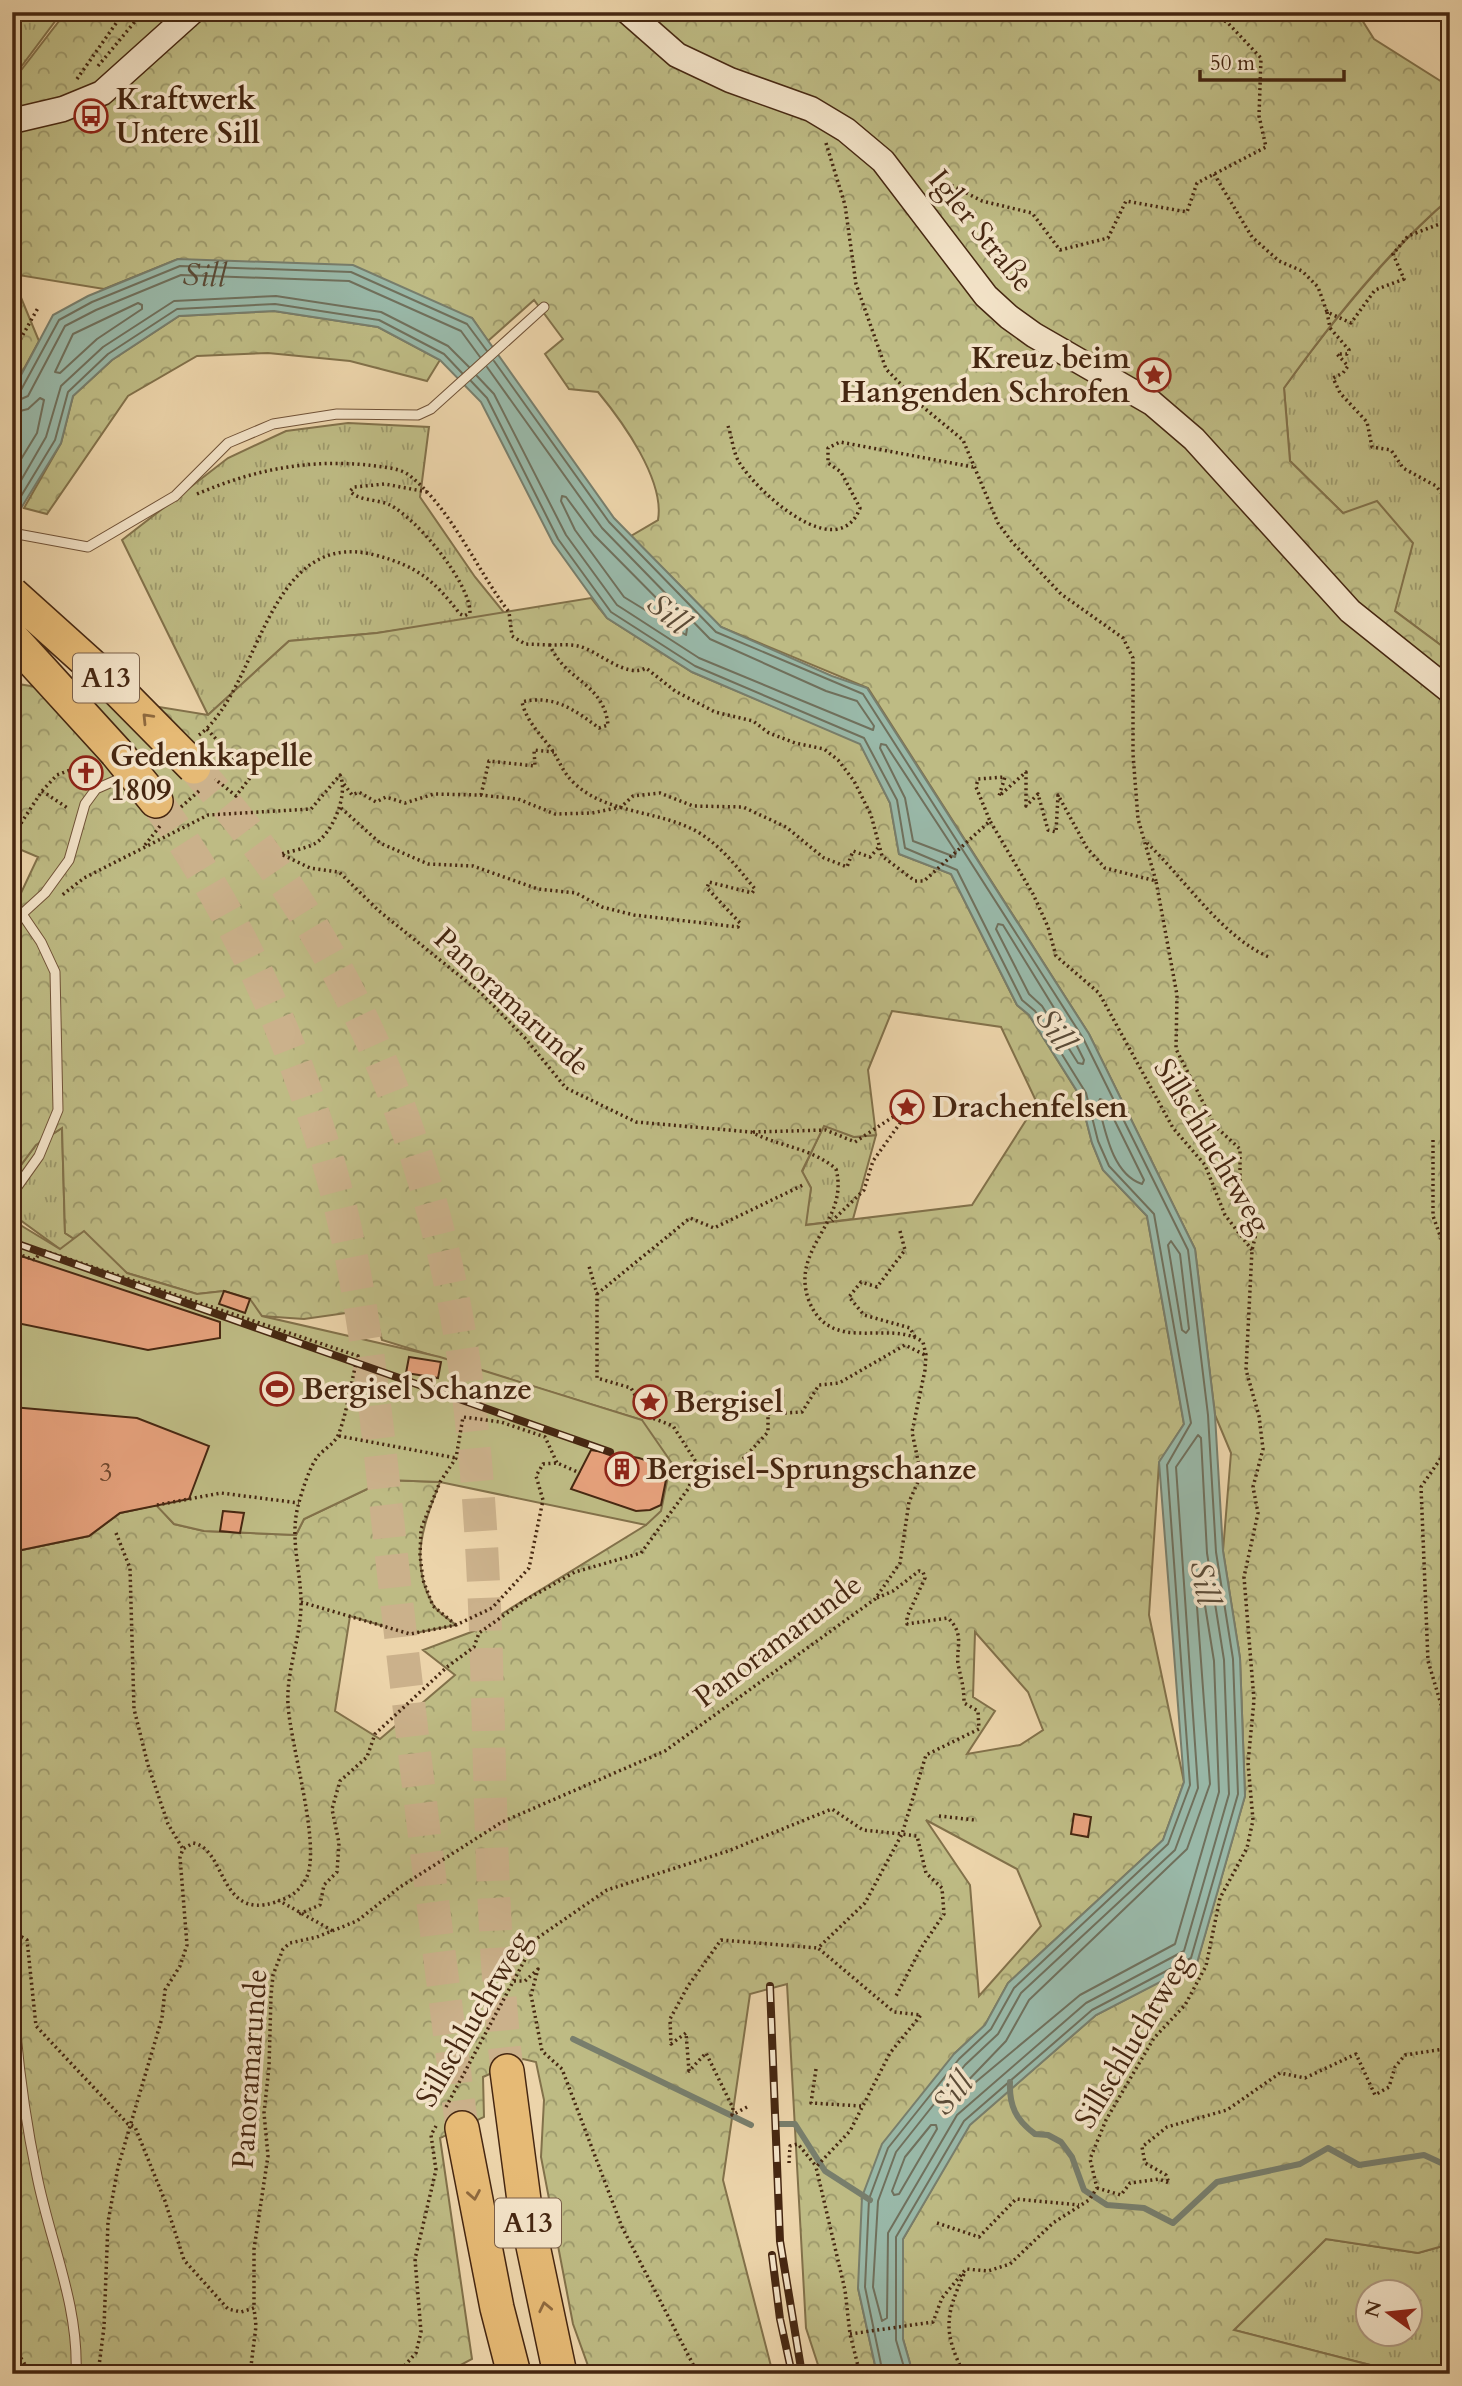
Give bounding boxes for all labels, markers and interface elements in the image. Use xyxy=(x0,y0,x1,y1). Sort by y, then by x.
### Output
scale bar xyxy=(1200,38,1343,82)
text: 50 m xyxy=(1210,49,1255,78)
place label: Kraftwerk Untere Sill xyxy=(116,79,260,154)
bus stop icon: Kraftwerk Untere Sill xyxy=(72,97,110,135)
street label: Igler Straße xyxy=(919,161,1043,301)
water label: Sill xyxy=(182,253,228,299)
place label: Kreuz beim Hangenden Schrofen xyxy=(840,338,1130,413)
place icon: Kreuz beim Hangenden Schrofen xyxy=(1135,356,1173,394)
water label: Sill xyxy=(637,583,700,646)
road number: A13 xyxy=(73,654,139,702)
one-way arrow xyxy=(142,714,155,727)
place label: Gedenkkapelle 1809 xyxy=(110,736,313,811)
church icon: Gedenkkapelle 1809 xyxy=(67,754,105,792)
street label: Panoramarunde xyxy=(425,919,599,1085)
water label: Sill xyxy=(1025,1000,1086,1062)
street label: Sillschluchtweg xyxy=(1144,1051,1280,1241)
place label: Drachenfelsen xyxy=(932,1087,1128,1128)
place icon: Drachenfelsen xyxy=(888,1088,926,1126)
place label: Bergisel Schanze xyxy=(302,1369,532,1410)
sports icon: Bergisel Schanze xyxy=(258,1370,296,1408)
place label: Bergisel xyxy=(674,1382,783,1423)
place icon: Bergisel xyxy=(631,1383,669,1421)
place label: Bergisel-Sprungschanze xyxy=(646,1449,977,1490)
building icon: Bergisel-Sprungschanze xyxy=(603,1450,641,1488)
house number: 3 xyxy=(99,1455,113,1490)
water label: Sill xyxy=(1178,1557,1230,1610)
street label: Panoramarunde xyxy=(686,1564,870,1718)
street label: Sillschluchtweg xyxy=(406,1923,540,2115)
street label: Sillschluchtweg xyxy=(1065,1946,1201,2136)
street label: Panoramarunde xyxy=(223,1968,277,2170)
water label: Sill xyxy=(922,2062,985,2125)
one-way arrow xyxy=(466,2190,481,2201)
road number: A13 xyxy=(495,2198,561,2248)
north arrow xyxy=(1354,2278,1424,2348)
text: N xyxy=(1359,2297,1388,2320)
one-way arrow xyxy=(539,2301,553,2313)

